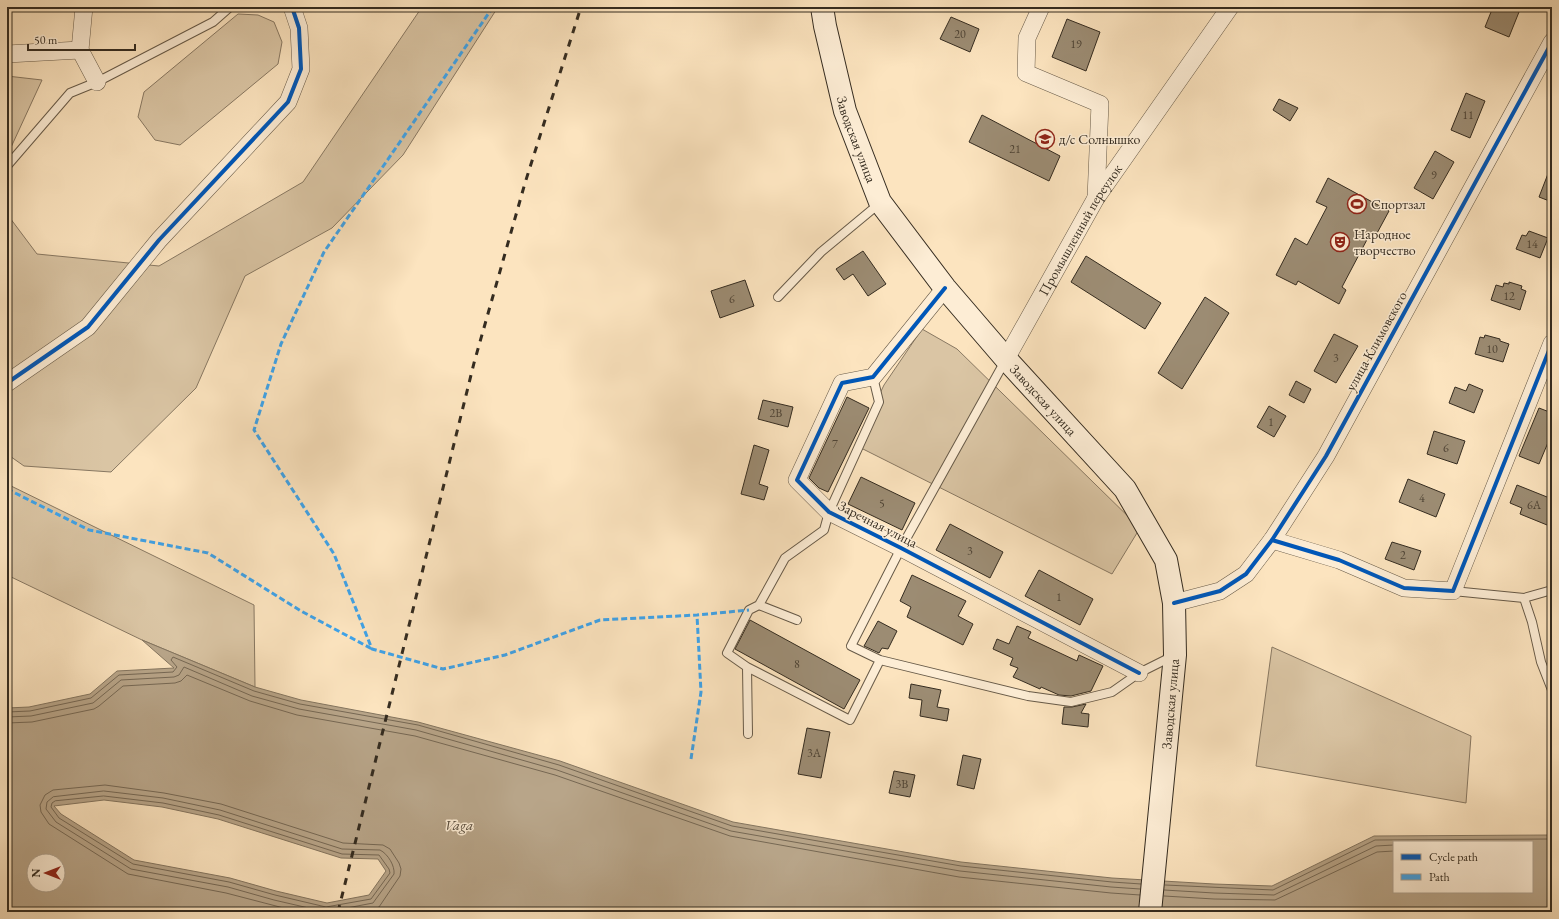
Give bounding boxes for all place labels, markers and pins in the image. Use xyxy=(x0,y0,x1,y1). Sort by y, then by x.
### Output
school or university icon: д/с Солнышко xyxy=(1034,128,1056,150)
place label: д/с Солнышко xyxy=(1059,130,1140,148)
sports icon: Спортзал xyxy=(1346,193,1368,215)
place label: Спортзал xyxy=(1371,195,1426,213)
place label: Народное творчество xyxy=(1354,225,1416,259)
theatre icon: Народное творчество xyxy=(1329,231,1351,253)

